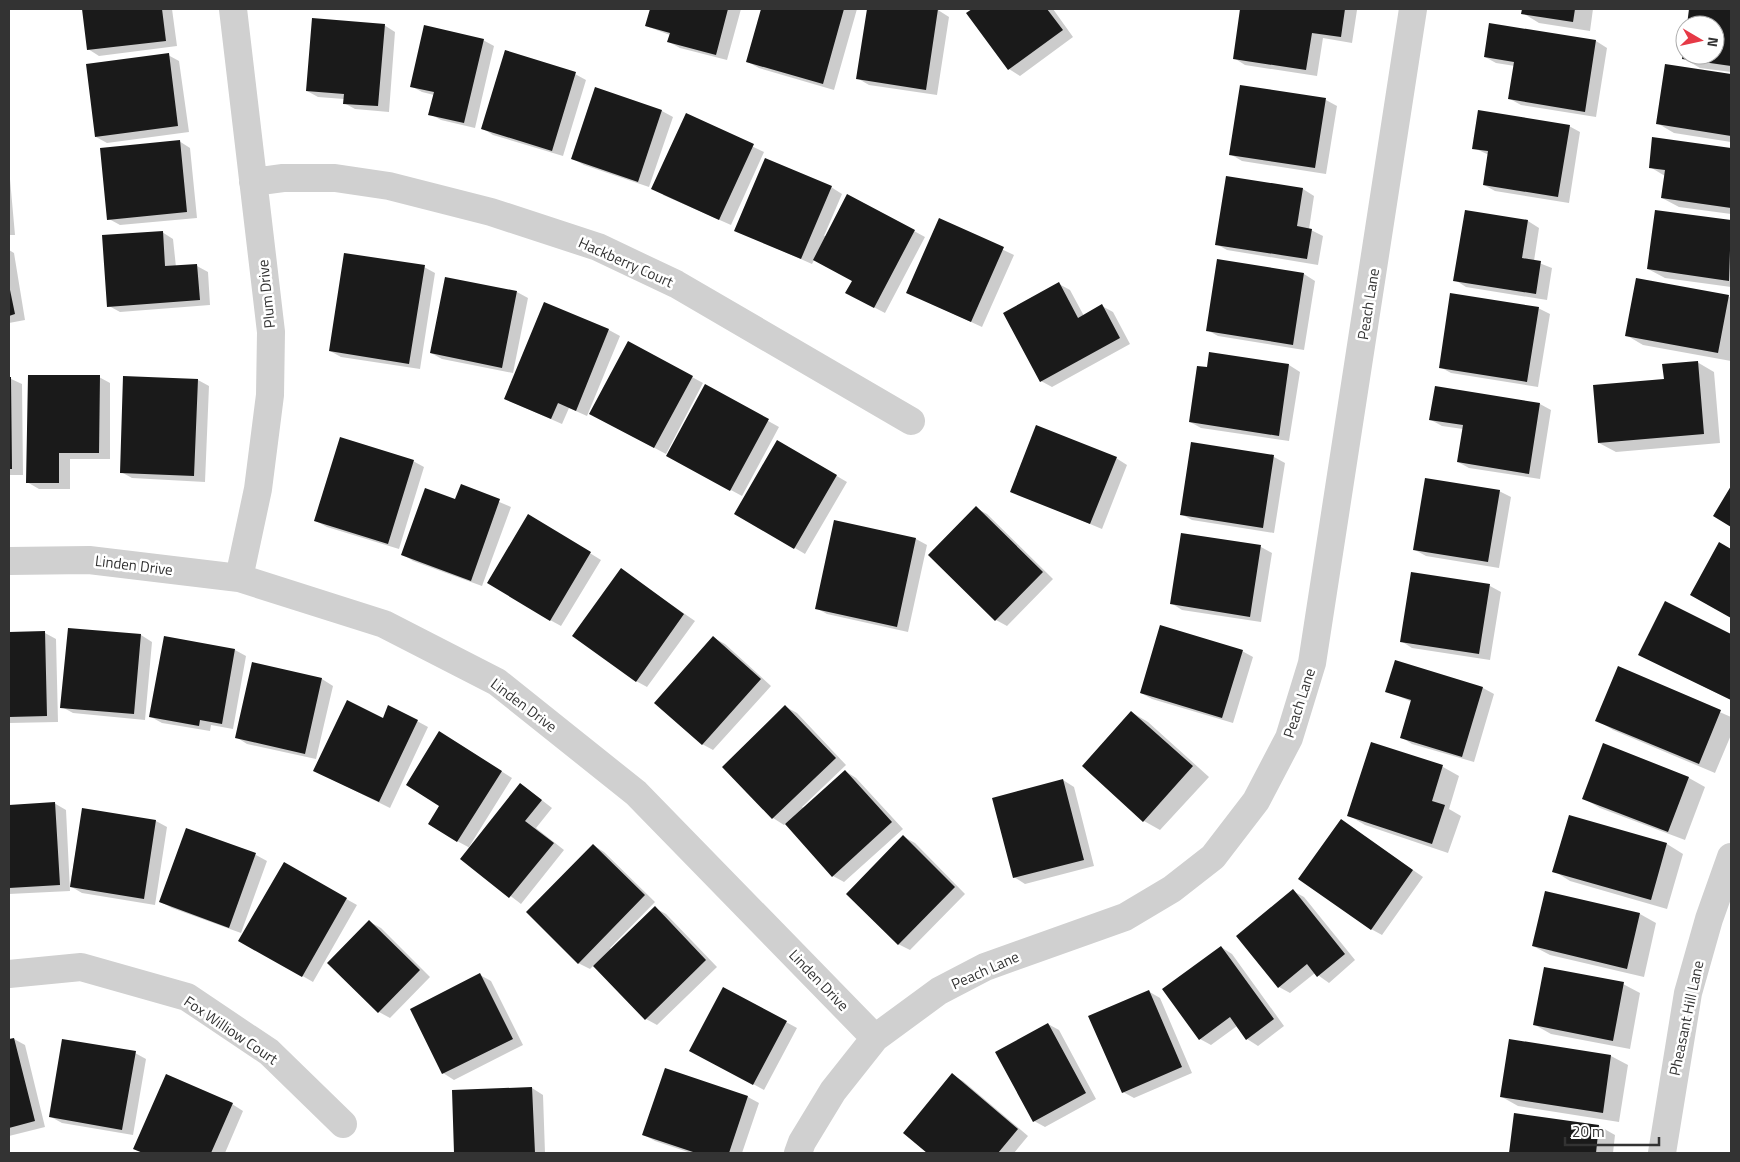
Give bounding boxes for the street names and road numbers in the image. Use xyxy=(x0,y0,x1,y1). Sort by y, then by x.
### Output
street label: Hackberry Court xyxy=(575,231,678,294)
street label: Plum Drive xyxy=(251,258,281,330)
street label: Peach Lane xyxy=(1351,267,1385,341)
street label: Linden Drive xyxy=(94,549,174,581)
street label: Peach Lane xyxy=(1277,665,1321,741)
street label: Linden Drive xyxy=(486,672,562,738)
street label: Linden Drive xyxy=(784,944,854,1016)
street label: Peach Lane xyxy=(947,945,1023,995)
street label: Pheasant Hill Lane xyxy=(1663,958,1709,1078)
street label: Fox Williow Court xyxy=(179,990,283,1070)

